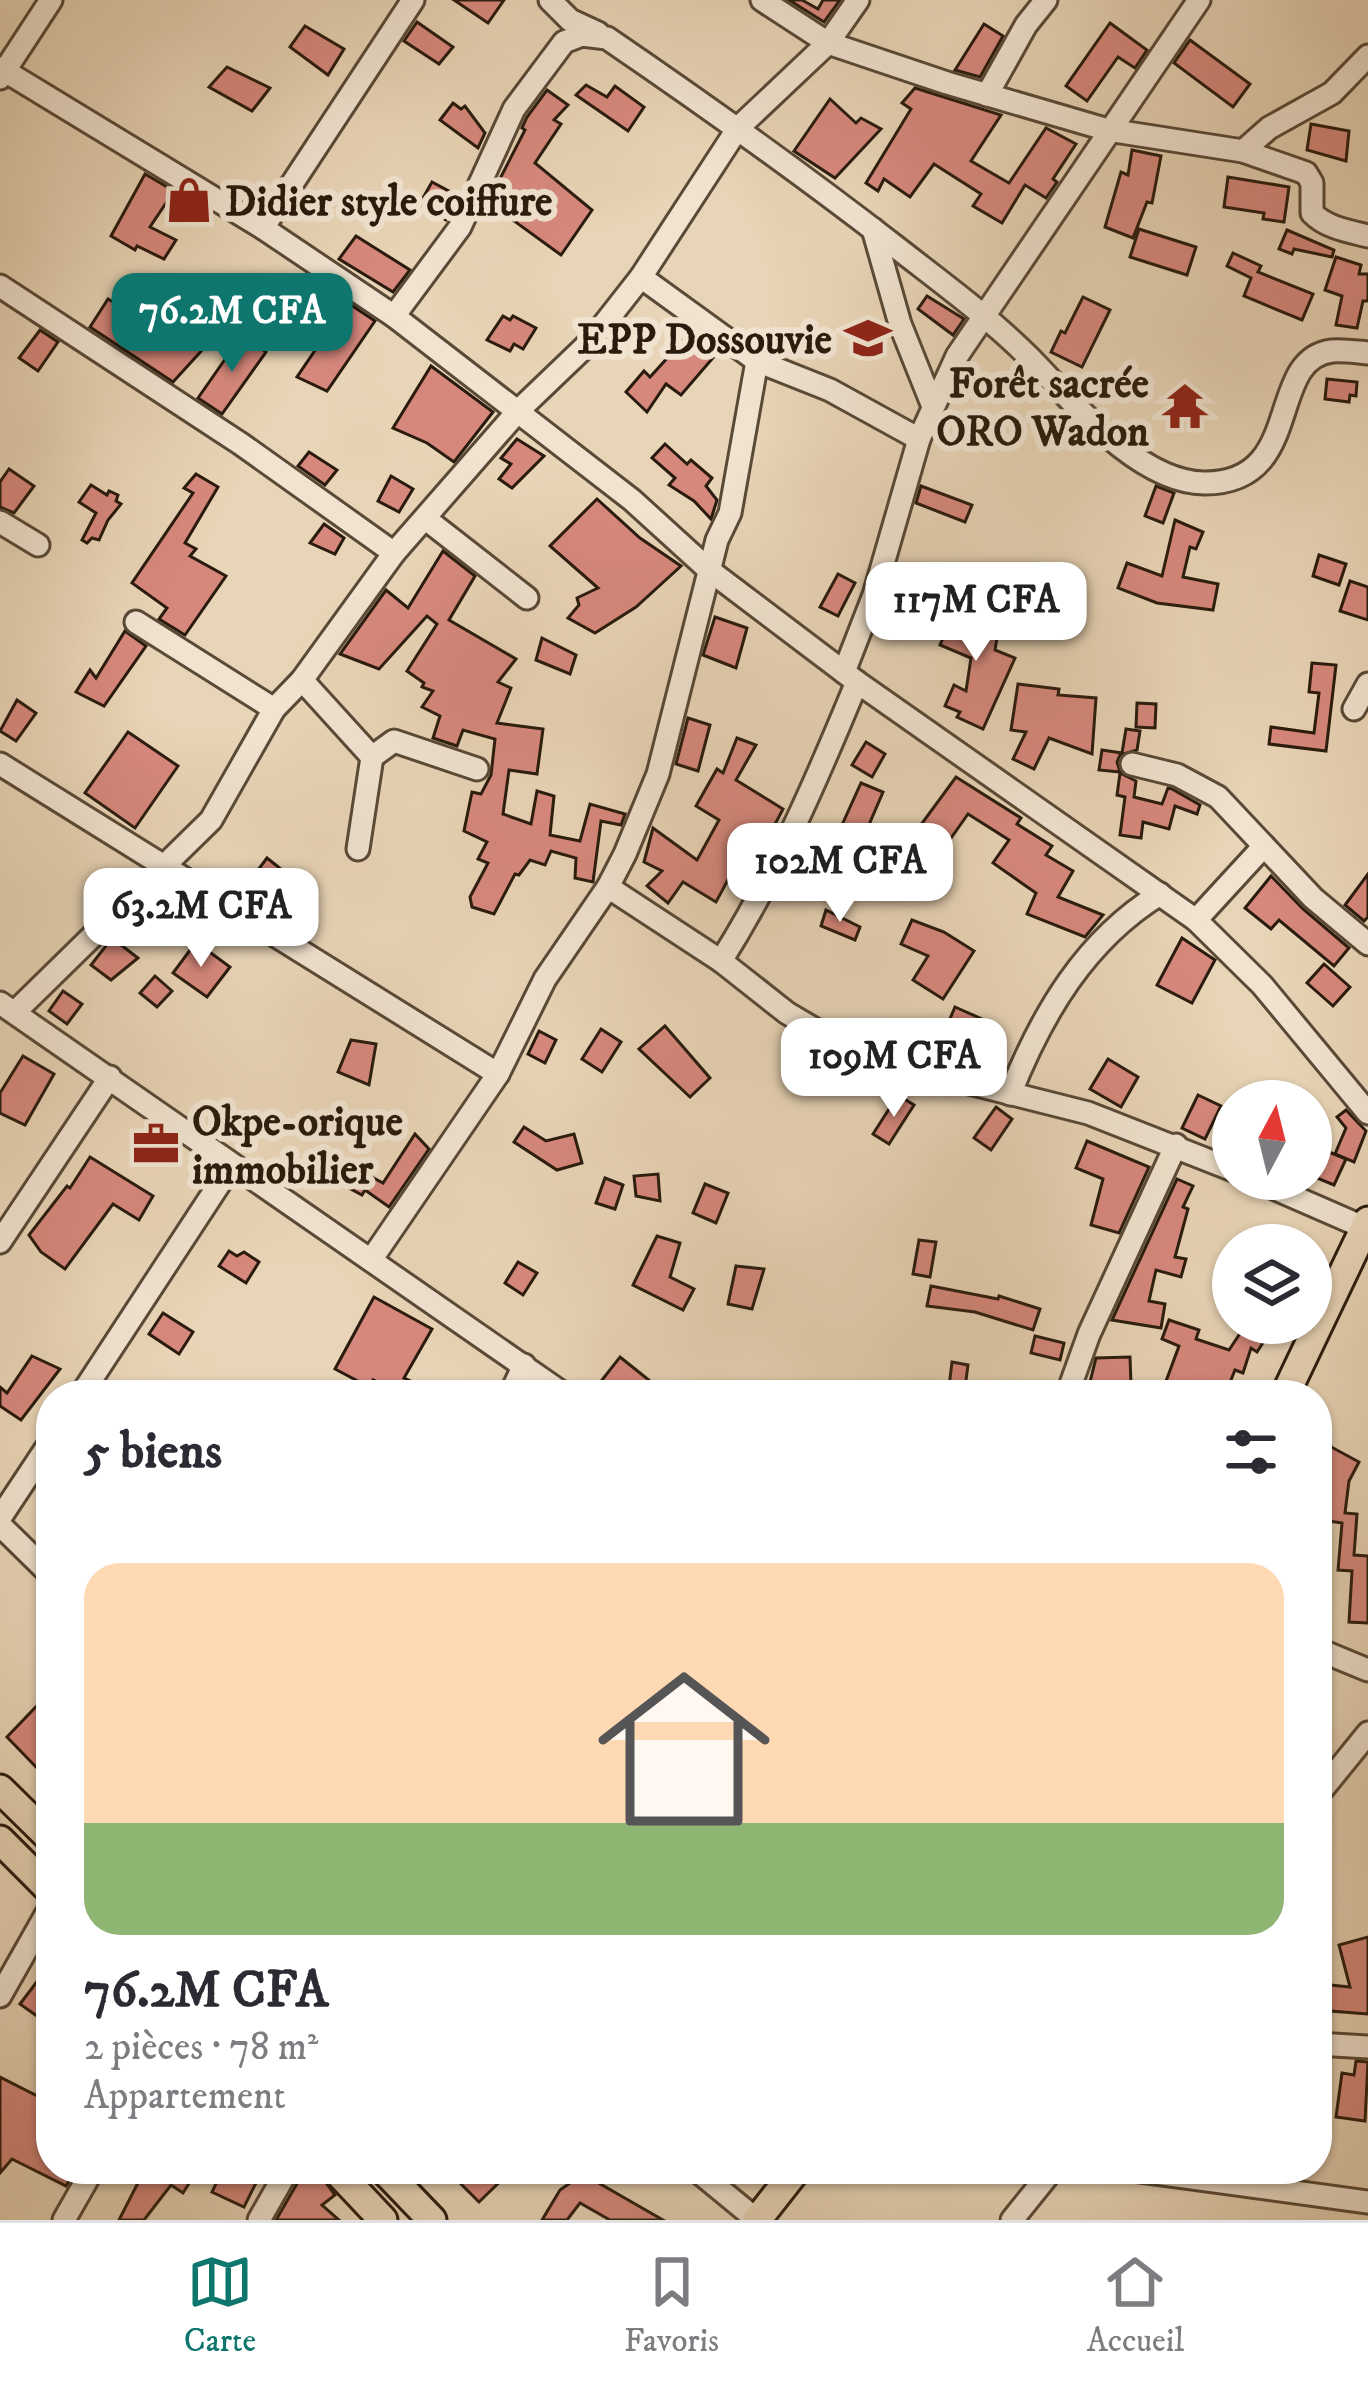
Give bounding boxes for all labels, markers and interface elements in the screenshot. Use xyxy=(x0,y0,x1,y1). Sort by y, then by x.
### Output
shop icon: Didier style coiffure xyxy=(164,175,214,225)
place label: Didier style coiffure xyxy=(225,177,553,229)
pin: 76.2M CFA xyxy=(95,273,369,375)
text: 76.2M CFA xyxy=(139,287,325,336)
school or university icon: EPP Dossouvie xyxy=(843,313,893,363)
place label: EPP Dossouvie xyxy=(577,315,832,367)
place label: Forêt sacrée ORO Wadon xyxy=(936,359,1149,459)
temple icon: Forêt sacrée ORO Wadon xyxy=(1160,381,1210,431)
pin: 117M CFA xyxy=(852,562,1100,664)
text: 117M CFA xyxy=(893,576,1059,625)
pin: 102M CFA xyxy=(716,823,964,925)
text: 102M CFA xyxy=(754,837,926,886)
pin: 63.2M CFA xyxy=(64,868,338,970)
text: 63.2M CFA xyxy=(111,882,291,931)
pin: 109M CFA xyxy=(770,1018,1018,1120)
text: 109M CFA xyxy=(808,1032,980,1081)
north arrow xyxy=(1212,1080,1332,1200)
map controls xyxy=(1212,1080,1332,1344)
place label: Okpe-orique immobilier xyxy=(192,1097,403,1197)
office icon: Okpe-orique immobilier xyxy=(131,1119,181,1169)
button: layers xyxy=(1212,1224,1332,1344)
icon: filters xyxy=(1218,1419,1284,1485)
text: 5 biens xyxy=(84,1420,222,1484)
icon: home xyxy=(576,1641,792,1857)
text: 76.2M CFA xyxy=(84,1959,328,2023)
text: 2 pièces · 78 m² xyxy=(84,2023,319,2072)
text: Appartement xyxy=(84,2072,286,2121)
tab: Carte xyxy=(184,2249,256,2362)
tab: Favoris xyxy=(624,2249,719,2362)
tab: Accueil xyxy=(1087,2249,1184,2362)

